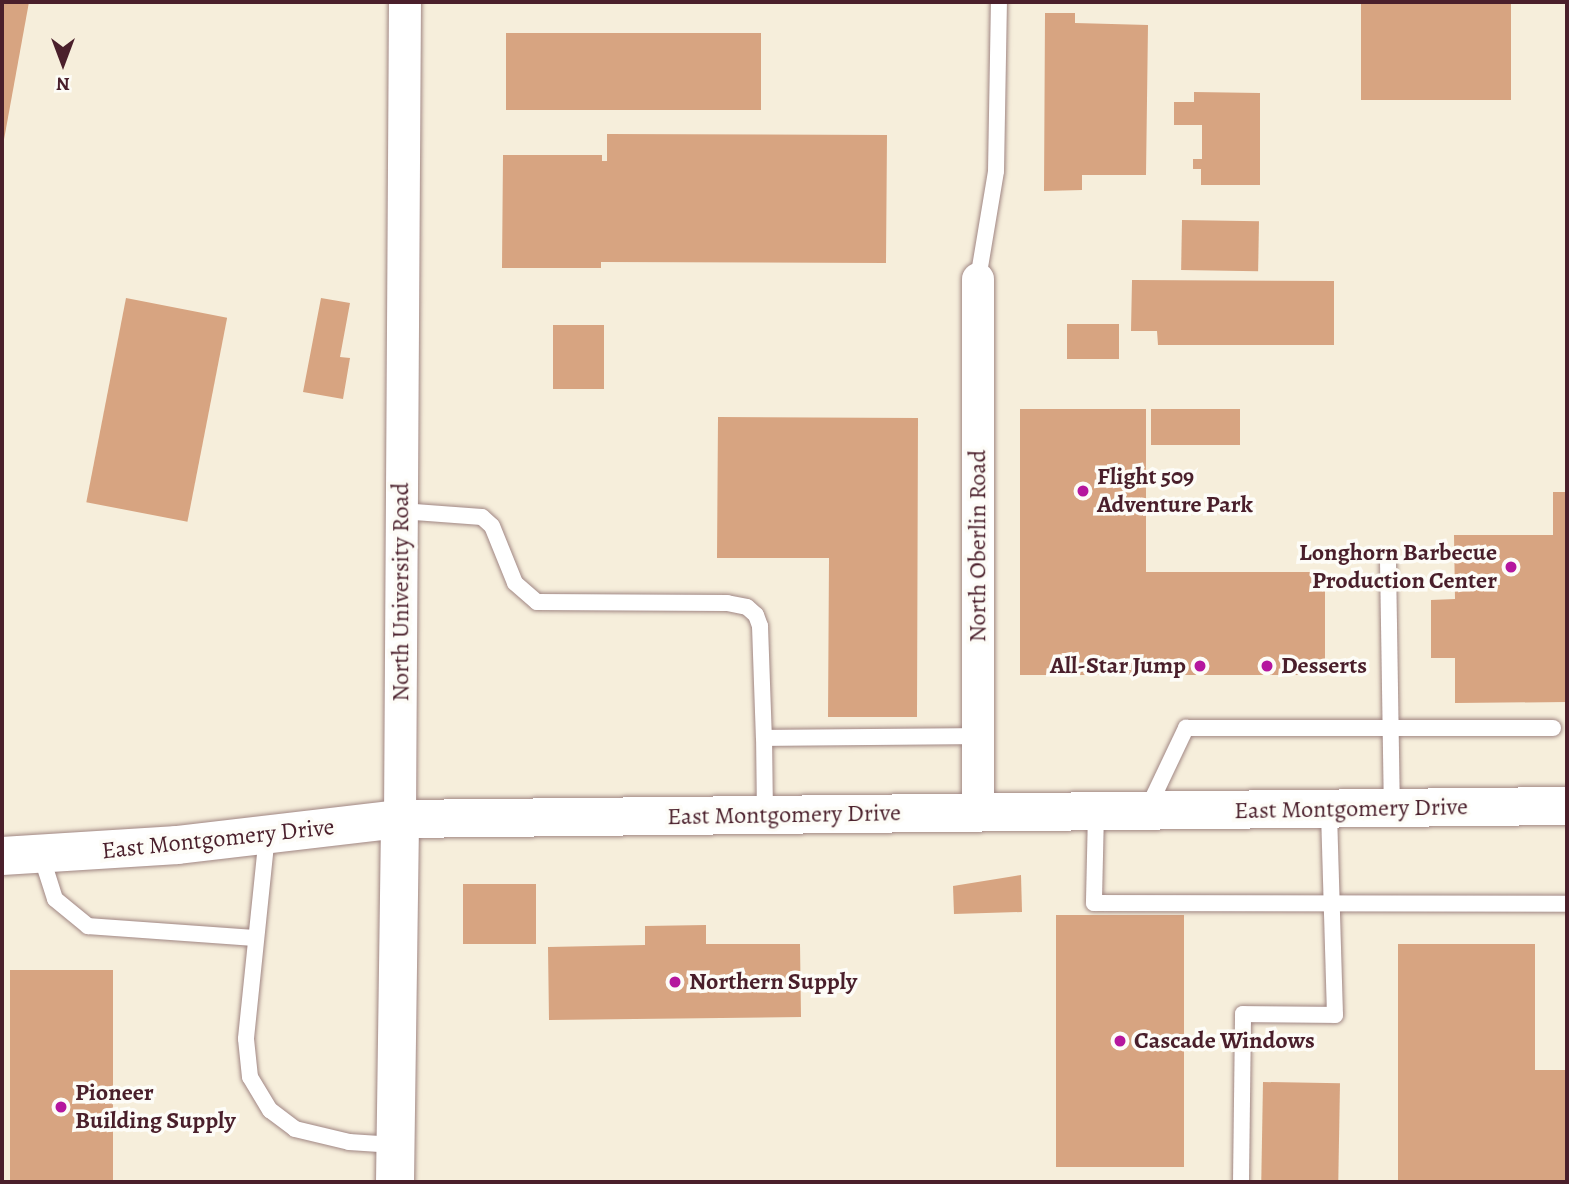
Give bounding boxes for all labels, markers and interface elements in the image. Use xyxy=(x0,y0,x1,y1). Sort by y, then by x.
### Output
north arrow xyxy=(28,28,98,98)
text: N xyxy=(56,71,70,97)
street label: North Oberlin Road xyxy=(964,450,992,642)
place label: Flight 509 Adventure Park xyxy=(1097,463,1253,519)
street label: North University Road xyxy=(387,482,415,702)
marker: Flight 509 Adventure Park xyxy=(1075,483,1091,499)
place label: Longhorn Barbecue Production Center xyxy=(1299,539,1497,595)
marker: Longhorn Barbecue Production Center xyxy=(1503,559,1519,575)
place label: All-Star Jump xyxy=(1050,652,1186,680)
place label: Desserts xyxy=(1281,652,1367,680)
marker: All-Star Jump xyxy=(1192,658,1208,674)
marker: Desserts xyxy=(1259,658,1275,674)
street label: East Montgomery Drive xyxy=(1234,793,1468,825)
street label: East Montgomery Drive xyxy=(667,799,901,831)
street label: East Montgomery Drive xyxy=(100,812,336,866)
place label: Northern Supply xyxy=(689,968,857,996)
marker: Northern Supply xyxy=(667,974,683,990)
place label: Cascade Windows xyxy=(1134,1027,1315,1055)
marker: Cascade Windows xyxy=(1112,1033,1128,1049)
place label: Pioneer Building Supply xyxy=(75,1079,236,1135)
marker: Pioneer Building Supply xyxy=(53,1099,69,1115)

